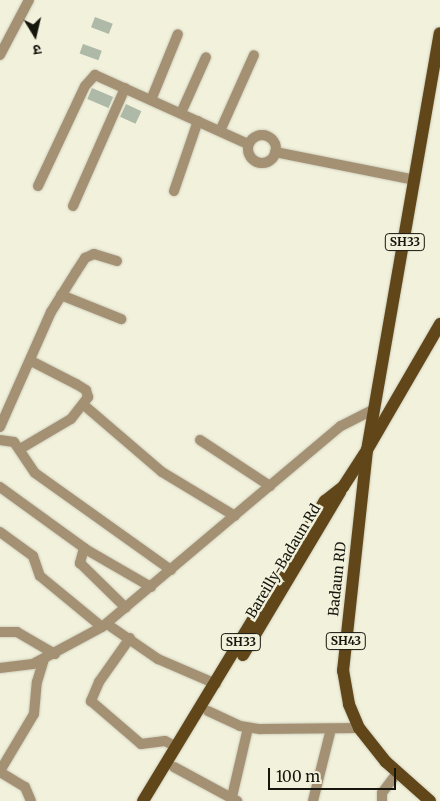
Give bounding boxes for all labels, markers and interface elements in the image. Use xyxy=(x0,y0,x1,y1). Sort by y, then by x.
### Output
north arrow xyxy=(10,10,60,60)
text: उ xyxy=(32,40,43,59)
road number: SH33 xyxy=(384,232,426,252)
street label: Bareilly-Badaun Rd xyxy=(242,501,324,621)
street label: Badaun RD xyxy=(325,541,349,617)
road number: SH43 xyxy=(325,631,367,650)
road number: SH33 xyxy=(220,632,262,652)
scale bar xyxy=(270,758,398,790)
text: 100 m xyxy=(276,767,320,786)

